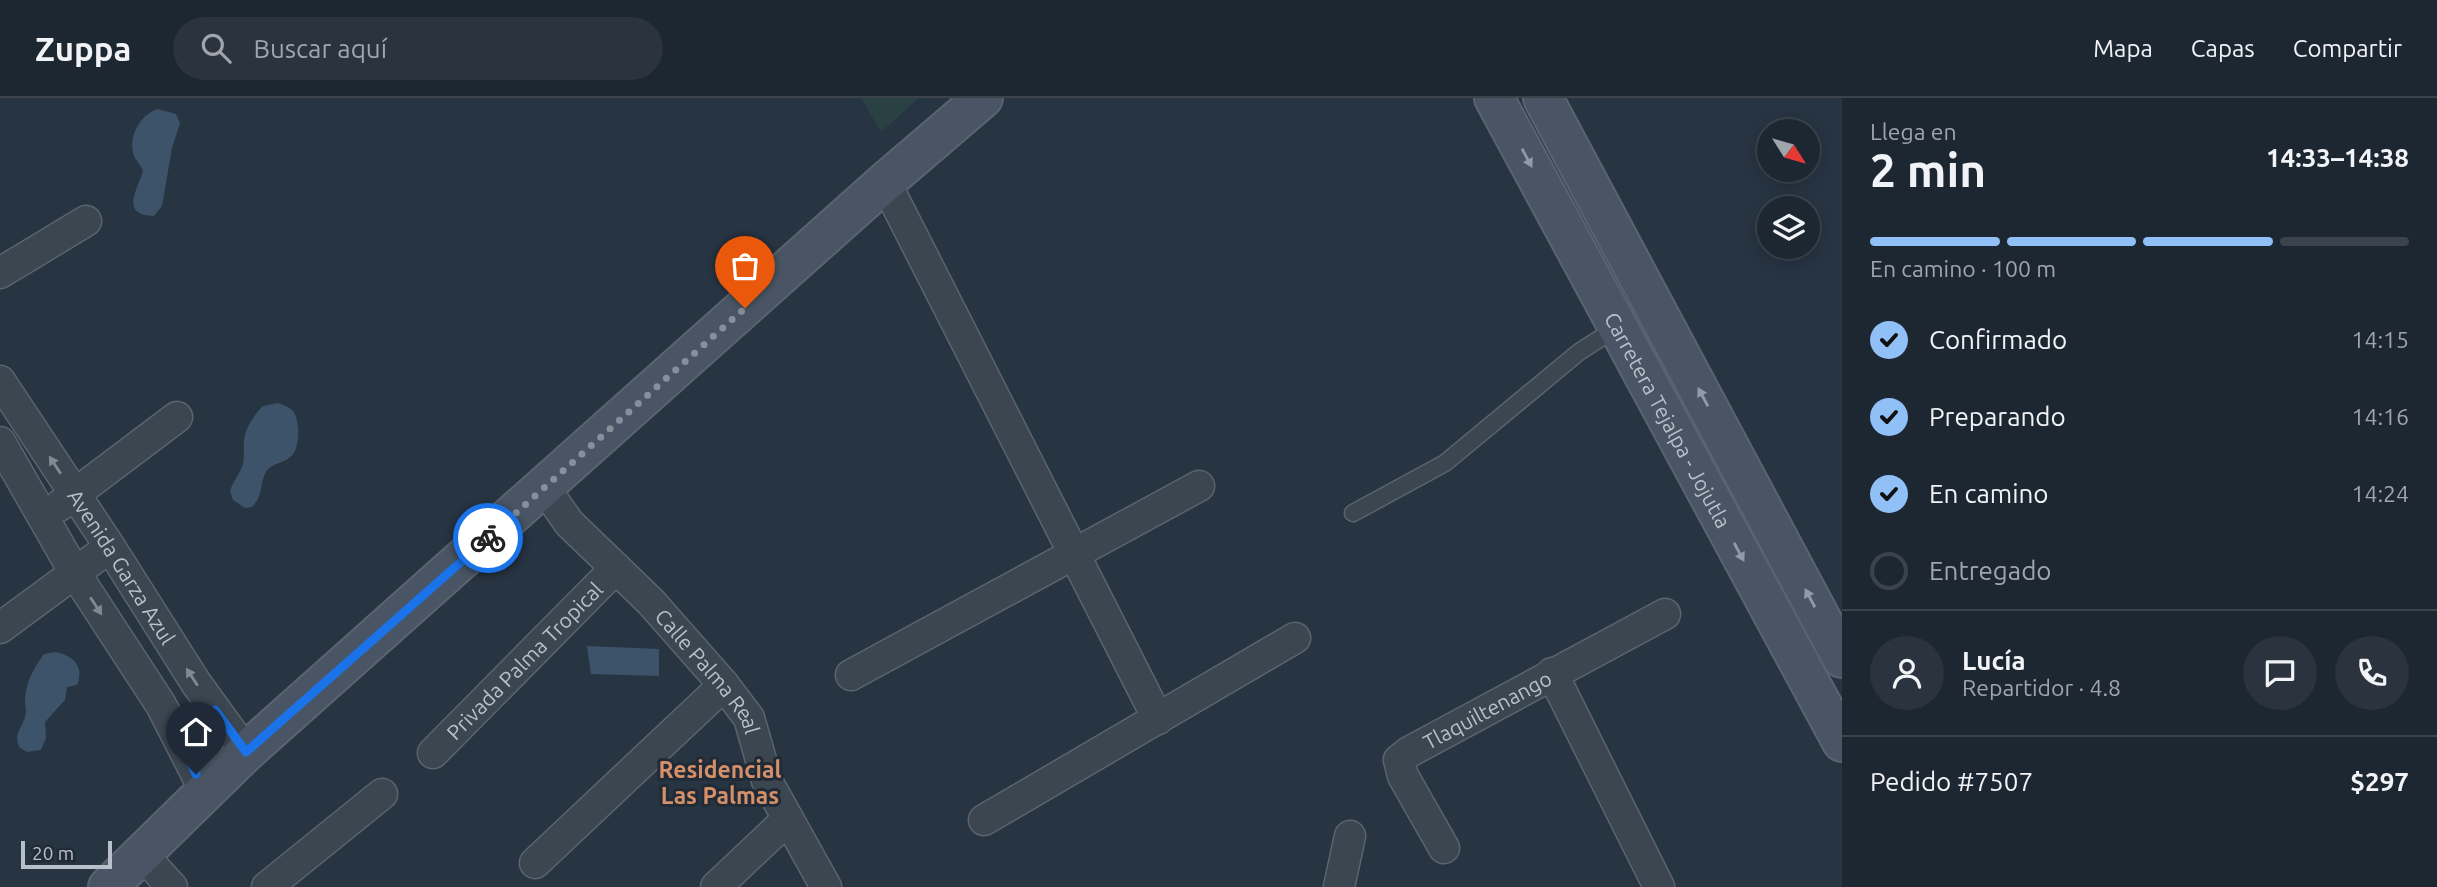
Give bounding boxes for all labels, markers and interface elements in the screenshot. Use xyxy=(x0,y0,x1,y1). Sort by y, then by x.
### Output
search box xyxy=(173,17,663,80)
icon: search xyxy=(197,29,235,67)
text: Zuppa xyxy=(35,30,131,67)
text: Buscar aquí xyxy=(253,34,387,63)
text: Mapa xyxy=(2093,35,2153,62)
text: Capas xyxy=(2191,35,2255,62)
text: Compartir xyxy=(2293,35,2402,62)
north arrow xyxy=(1757,119,1820,182)
map controls xyxy=(1757,119,1820,259)
text: Llega en xyxy=(1870,119,1957,144)
text: 14:33–14:38 xyxy=(2266,143,2409,172)
text: 2 min xyxy=(1870,144,1986,196)
one-way arrow xyxy=(1521,148,1533,168)
button: layers xyxy=(1757,196,1820,259)
pin xyxy=(715,236,775,308)
icon: bag xyxy=(726,247,764,285)
text: En camino · 100 m xyxy=(1870,256,2056,281)
street label: Carretera Tejalpa - Jojutla xyxy=(1600,308,1736,532)
icon: check xyxy=(1870,321,1908,359)
text: Confirmado xyxy=(1929,325,2067,354)
text: 14:15 xyxy=(2351,327,2409,352)
one-way arrow xyxy=(1697,387,1709,407)
icon: check xyxy=(1870,398,1908,436)
text: Preparando xyxy=(1929,402,2066,431)
text: 14:16 xyxy=(2351,404,2409,429)
one-way arrow xyxy=(49,456,62,475)
icon: check xyxy=(1870,475,1908,513)
text: En camino xyxy=(1929,479,2049,508)
text: 14:24 xyxy=(2351,481,2409,506)
street label: Avenida Garza Azul xyxy=(63,485,180,649)
courier xyxy=(453,503,523,573)
icon: bike xyxy=(469,519,507,557)
one-way arrow xyxy=(1733,543,1745,563)
text: Entregado xyxy=(1929,556,2052,585)
street label: Privada Palma Tropical xyxy=(441,577,607,744)
one-way arrow xyxy=(1804,588,1816,608)
one-way arrow xyxy=(90,596,103,616)
street label: Calle Palma Real xyxy=(651,604,765,736)
button: person xyxy=(1870,636,1944,710)
button: chat xyxy=(2243,636,2317,710)
button: phone xyxy=(2335,636,2409,710)
text: Lucía xyxy=(1962,646,2026,675)
street label: Tlaquiltenango xyxy=(1419,666,1555,754)
one-way arrow xyxy=(186,667,199,686)
text: Repartidor · 4.8 xyxy=(1962,675,2121,700)
pin xyxy=(166,702,226,774)
icon: home xyxy=(177,713,215,751)
district label: Residencial Las Palmas xyxy=(659,757,781,808)
text: Pedido #7507 xyxy=(1870,767,2033,796)
text: $297 xyxy=(2350,767,2409,796)
scale bar xyxy=(21,838,112,870)
text: 20 m xyxy=(32,842,74,864)

